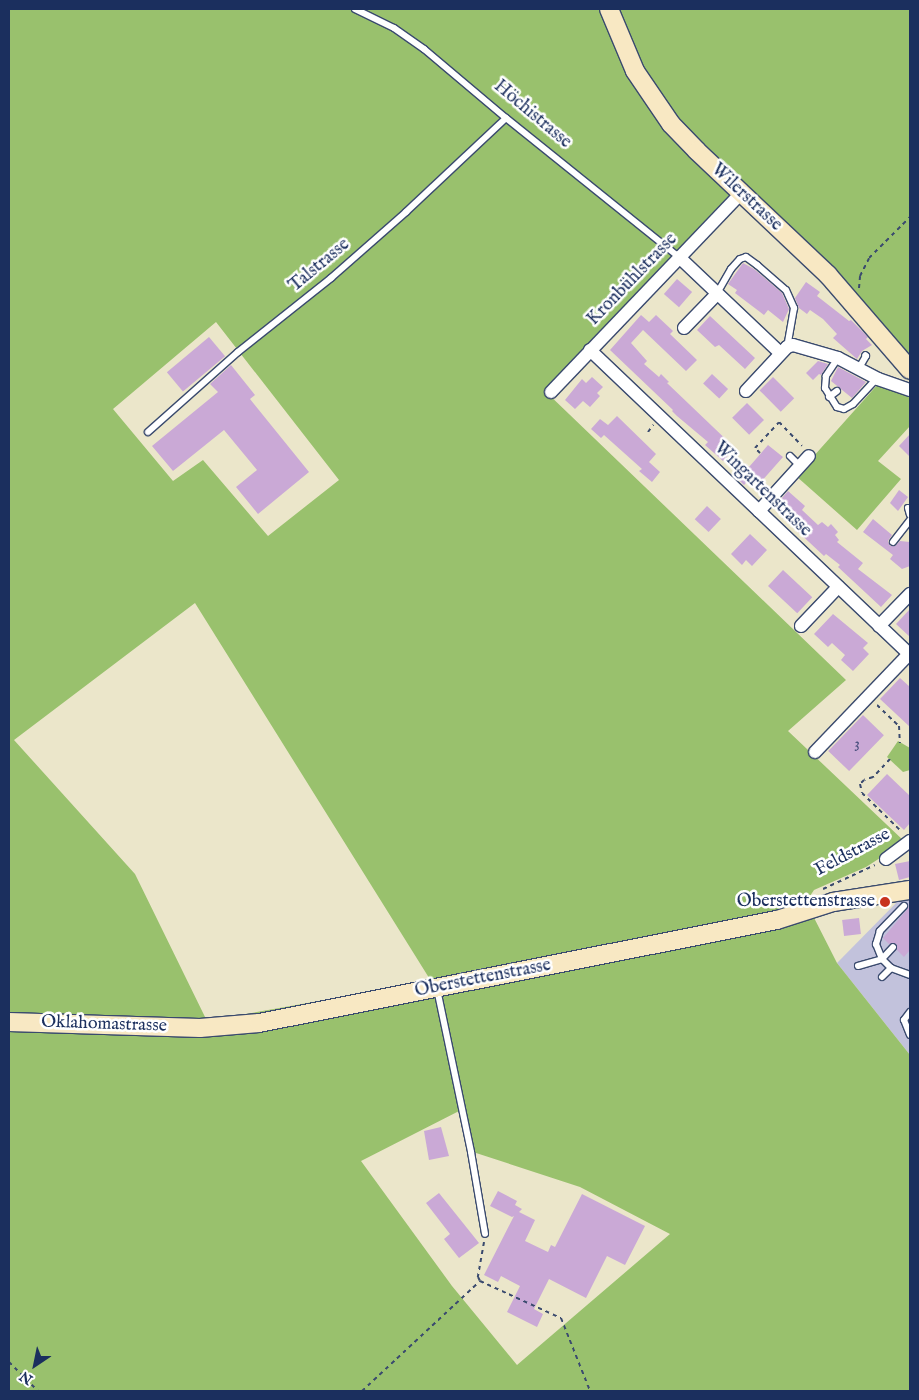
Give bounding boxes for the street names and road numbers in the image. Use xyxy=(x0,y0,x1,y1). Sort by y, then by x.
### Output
street label: Höchistrasse xyxy=(489,76,575,154)
street label: Wilerstrasse xyxy=(706,160,786,236)
street label: Kronbühlstrasse xyxy=(584,229,682,331)
street label: Talstrasse xyxy=(285,234,355,298)
street label: Wingartenstrasse xyxy=(709,438,815,542)
street label: Feldstrasse xyxy=(812,824,894,882)
street label: Oberstettenstrasse xyxy=(413,955,553,1003)
street label: Oklahomastrasse xyxy=(41,1012,167,1038)

